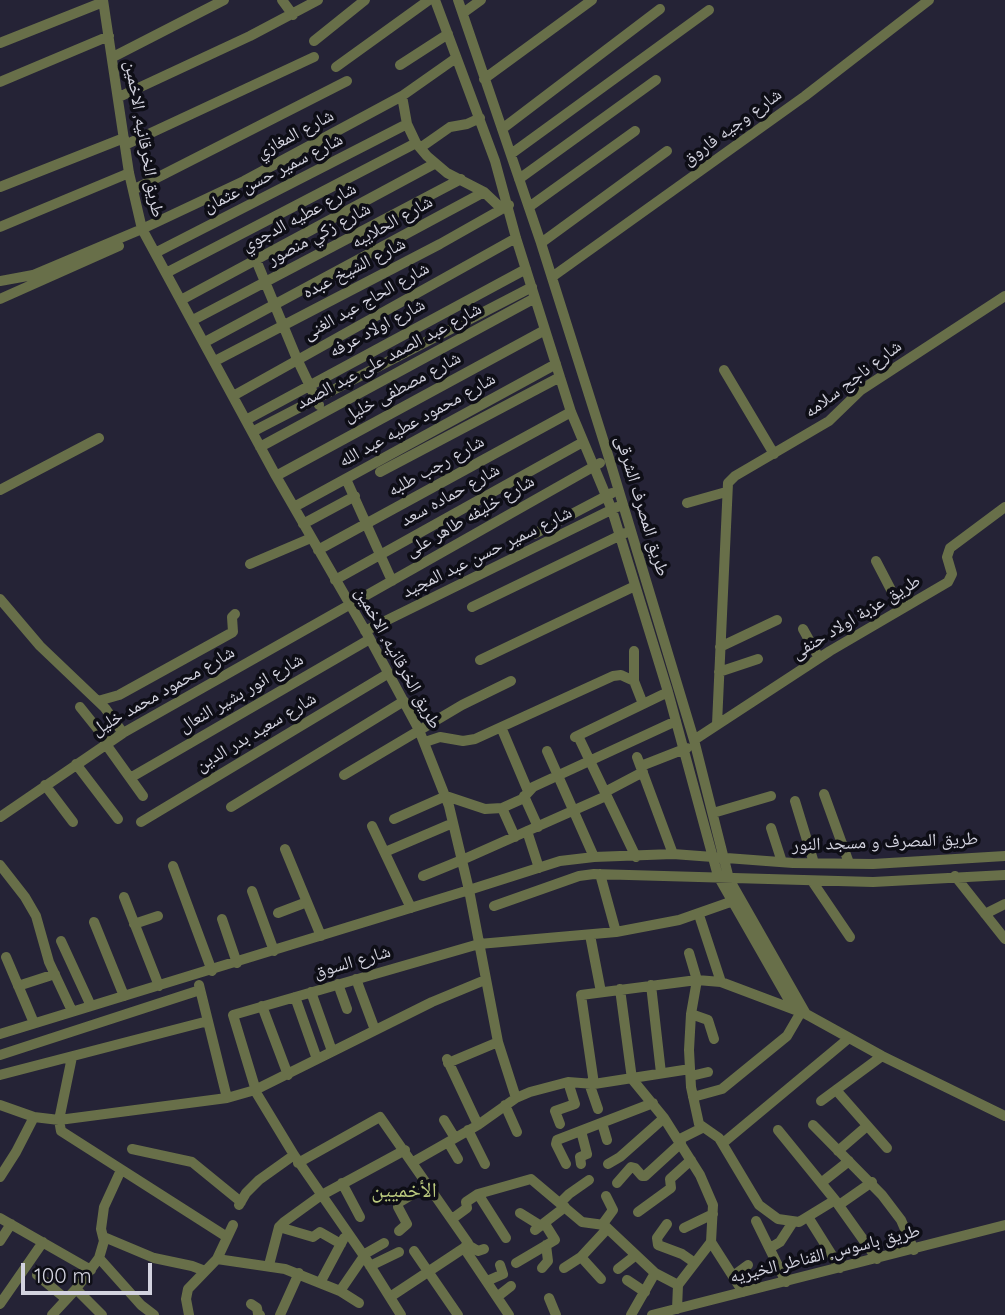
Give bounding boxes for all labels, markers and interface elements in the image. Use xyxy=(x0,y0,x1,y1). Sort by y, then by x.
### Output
street label: طريق الخرقانيه, الاخمين xyxy=(120,59,168,219)
street label: شارع وجيه فاروق xyxy=(678,84,786,170)
street label: شارع المغازي xyxy=(253,105,337,163)
street label: شارع سمير حسن عثمان xyxy=(199,128,347,218)
street label: شارع عطيه الدجوي xyxy=(238,178,360,256)
street label: شارع الحلايبه xyxy=(348,191,436,253)
street label: شارع زكي منصور xyxy=(264,198,374,270)
street label: شارع الشيخ عبده xyxy=(299,233,409,303)
street label: شارع الحاج عبد الغنى xyxy=(299,257,433,345)
street label: شارع اولاد عرفه xyxy=(325,294,429,362)
street label: شارع عبد الصمد على عبد الصمد xyxy=(293,298,485,414)
street label: شارع ناجح سلامه xyxy=(800,335,906,423)
street label: شارع مصطفى خليل xyxy=(340,347,464,427)
street label: شارع محمود عطيه عبد الله xyxy=(335,368,499,472)
street label: شارع رجب طلبه xyxy=(384,431,488,501)
street label: طريق المصرف الشرقى xyxy=(610,433,674,579)
street label: شارع حماده سعد xyxy=(397,459,503,531)
street label: شارع خليفه طاهر على xyxy=(402,470,538,562)
street label: شارع سمير حسن عبد المجيد xyxy=(399,501,575,603)
street label: طريق عزبة اولاد حنفى xyxy=(788,570,924,664)
street label: طريق الخرقانيه, الاخمين xyxy=(350,583,446,733)
street label: شارع محمود محمد خليل xyxy=(88,641,238,741)
street label: شارع انور بشير النعال xyxy=(175,649,307,737)
street label: شارع سعيد بدر الدين xyxy=(192,687,320,777)
street label: طريق المصرف و مسجد النور xyxy=(791,828,979,856)
street label: شارع السوق xyxy=(311,941,393,983)
district label: الأخميين xyxy=(371,1178,437,1204)
street label: طريق باسوس, القناطر الخيريه xyxy=(728,1220,922,1288)
scale bar xyxy=(24,1248,156,1292)
text: 100 m xyxy=(34,1262,92,1288)

